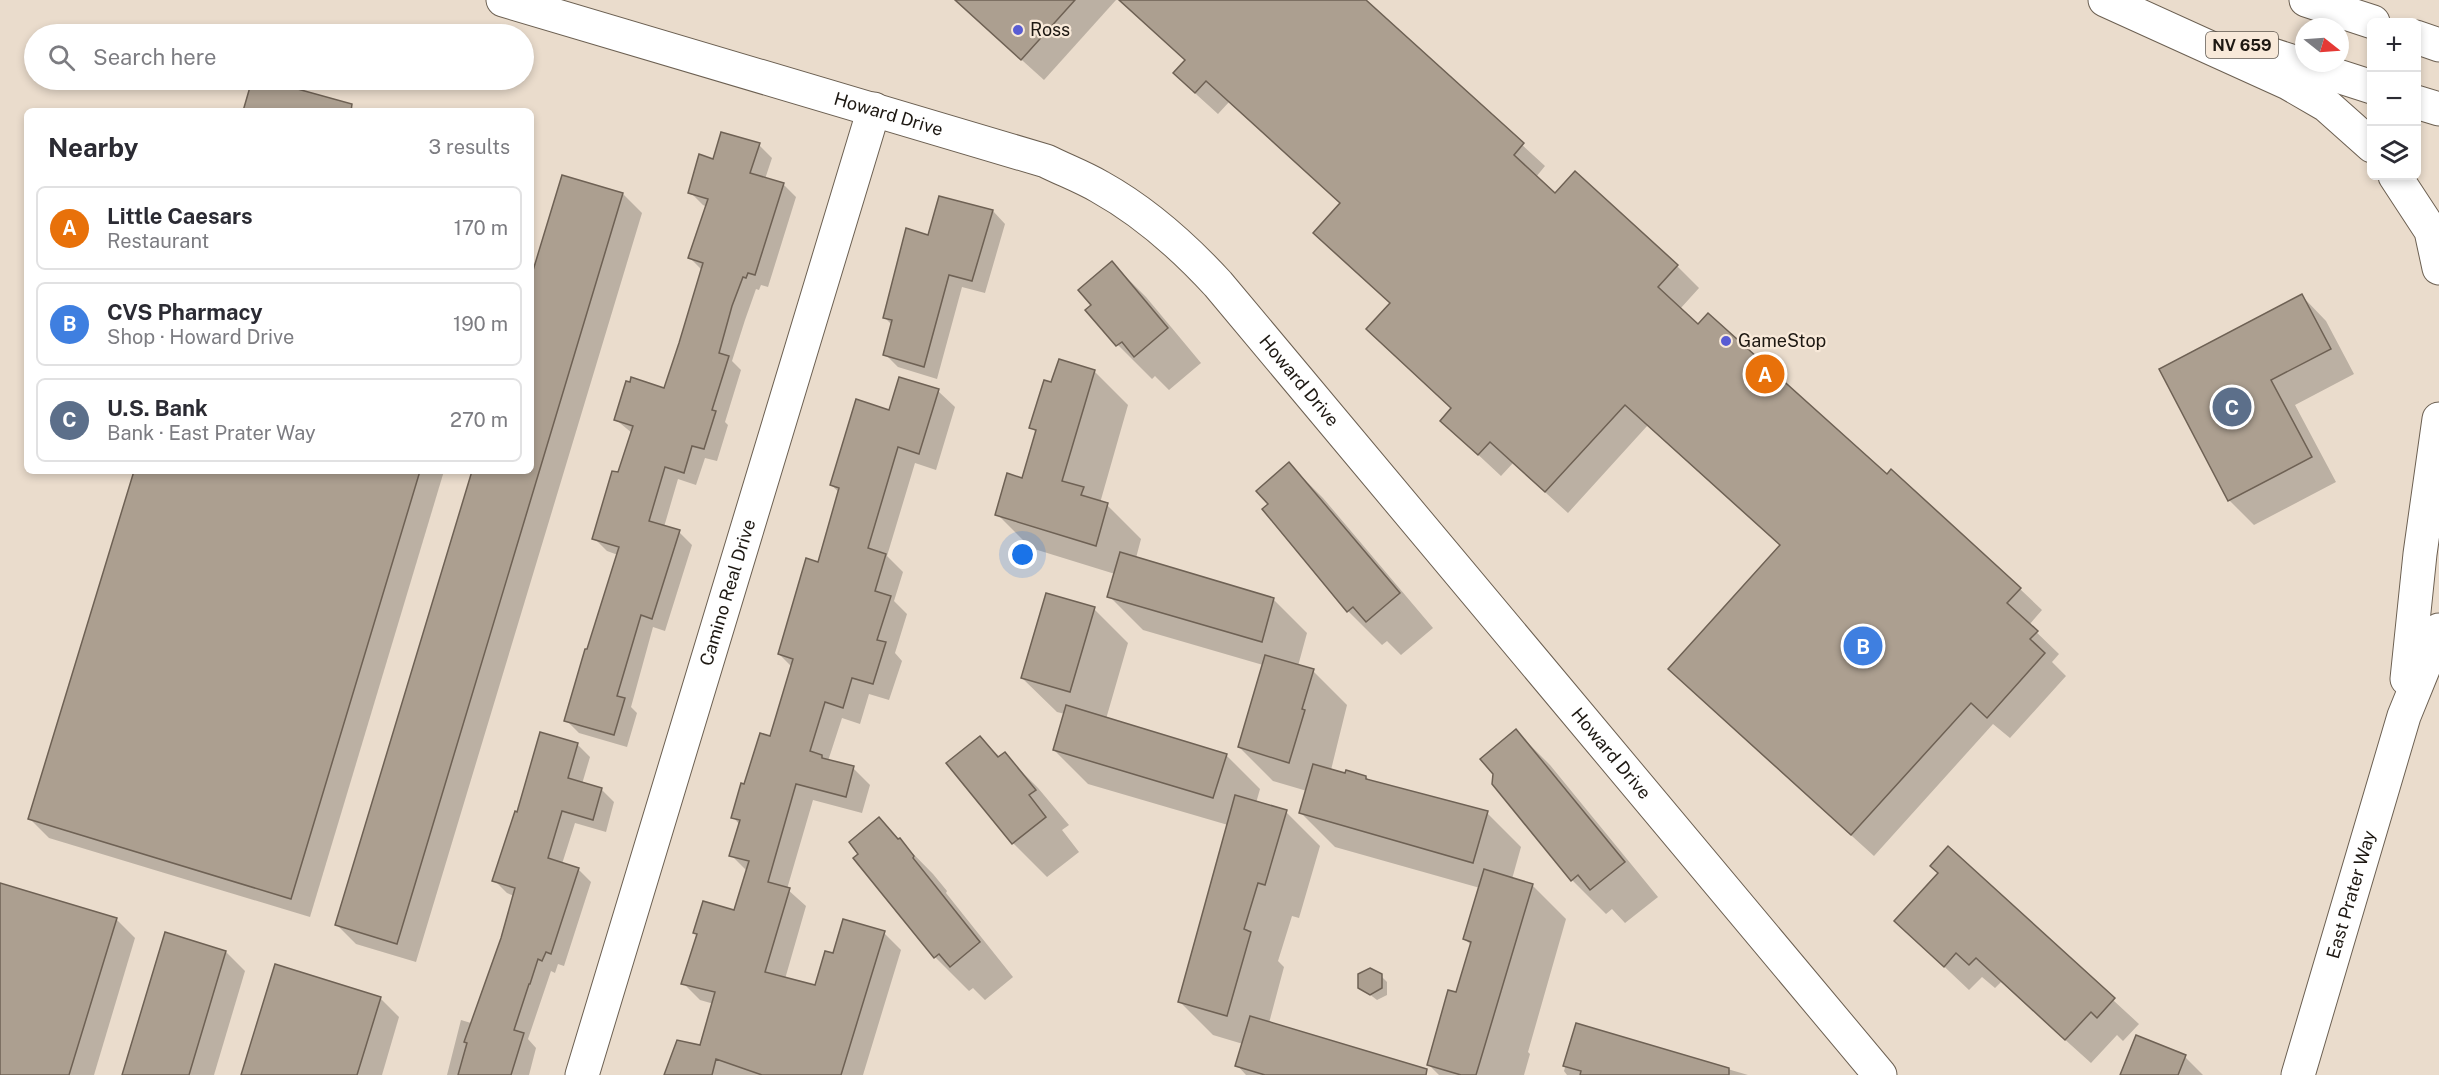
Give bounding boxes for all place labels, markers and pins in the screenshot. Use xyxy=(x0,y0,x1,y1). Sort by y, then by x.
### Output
place label: Ross xyxy=(1030,19,1070,40)
marker: Ross xyxy=(1011,23,1025,37)
place label: GameStop xyxy=(1738,330,1826,351)
marker: GameStop xyxy=(1719,334,1733,348)
pin: A xyxy=(1746,352,1784,397)
pin: C xyxy=(2212,384,2252,430)
pin: B xyxy=(1844,624,1882,668)

